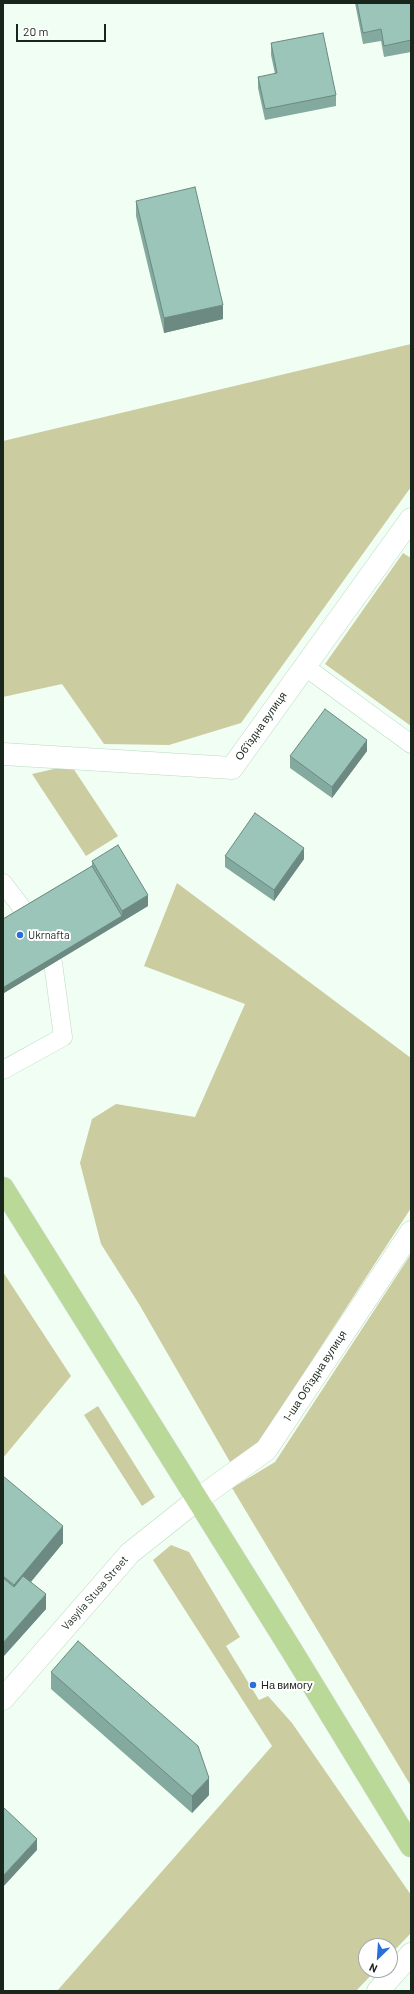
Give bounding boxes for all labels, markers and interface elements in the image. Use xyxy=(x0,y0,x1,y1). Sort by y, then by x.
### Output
scale bar xyxy=(18,16,108,42)
text: 20 m xyxy=(23,24,49,38)
street label: Обʼїздна вулиця xyxy=(232,689,290,763)
place label: Ukrnafta xyxy=(28,928,70,942)
marker: Ukrnafta xyxy=(15,930,25,940)
street label: 1-ша Обʼїздна вулиця xyxy=(281,1328,349,1424)
street label: Vasylia Stusa Street xyxy=(59,1553,131,1633)
place label: На вимогу xyxy=(261,1678,312,1692)
marker: На вимогу xyxy=(248,1680,258,1690)
north arrow xyxy=(358,1938,398,1978)
text: N xyxy=(367,1961,379,1976)

